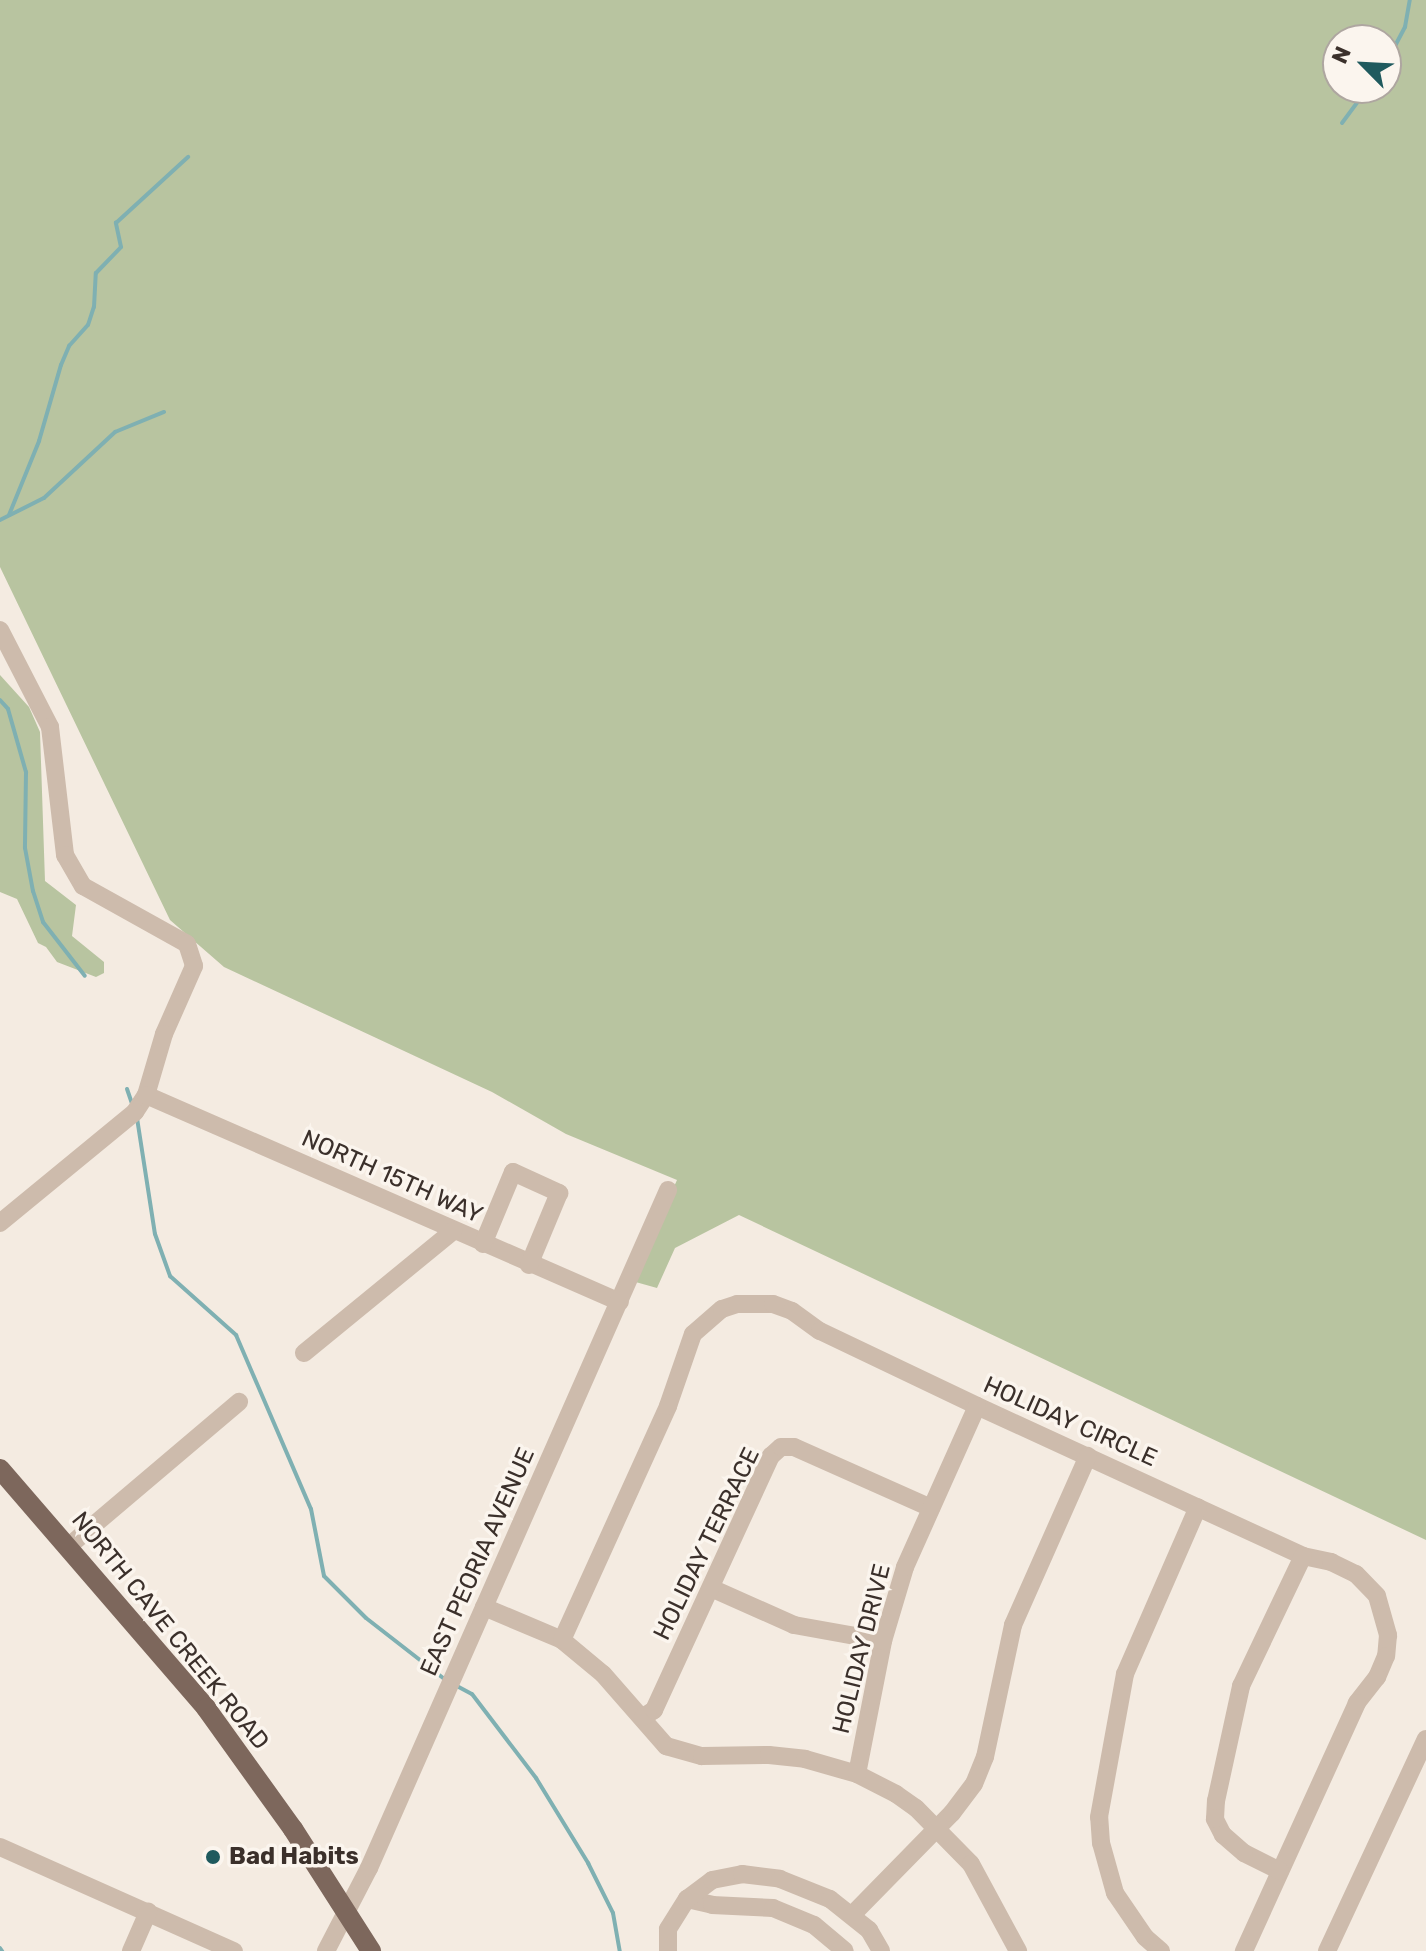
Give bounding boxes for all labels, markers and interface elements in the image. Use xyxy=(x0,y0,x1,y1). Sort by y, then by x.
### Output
north arrow xyxy=(1322,24,1402,104)
text: N xyxy=(1326,42,1357,68)
street label: NORTH 15TH WAY xyxy=(297,1124,487,1230)
street label: HOLIDAY CIRCLE xyxy=(978,1371,1162,1473)
street label: EAST PEORIA AVENUE xyxy=(414,1443,542,1681)
street label: HOLIDAY TERRACE xyxy=(648,1443,766,1645)
street label: NORTH CAVE CREEK ROAD xyxy=(65,1506,275,1756)
street label: HOLIDAY DRIVE xyxy=(827,1561,897,1737)
place label: Bad Habits xyxy=(229,1843,359,1871)
marker: Bad Habits xyxy=(204,1848,222,1866)

